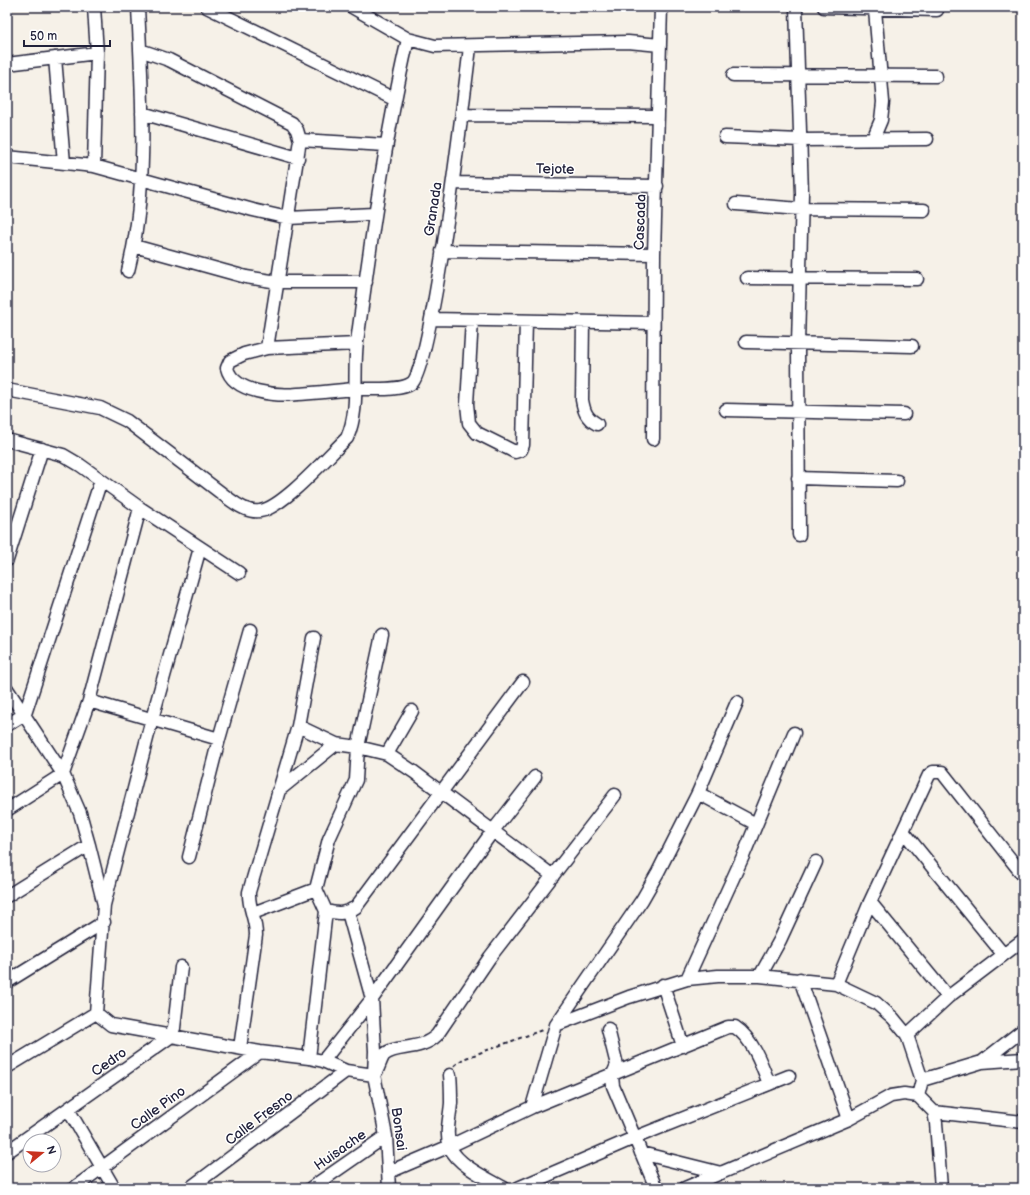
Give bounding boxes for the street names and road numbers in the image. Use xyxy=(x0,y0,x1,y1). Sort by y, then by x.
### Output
street label: Tejote xyxy=(536,160,574,178)
street label: Granada xyxy=(420,180,446,237)
street label: Cascada xyxy=(631,194,649,250)
street label: Cedro xyxy=(88,1044,130,1080)
street label: Calle Pino xyxy=(127,1082,189,1134)
street label: Calle Fresno xyxy=(222,1087,296,1149)
street label: Bonsai xyxy=(388,1106,410,1152)
street label: Huisache xyxy=(311,1126,369,1174)

